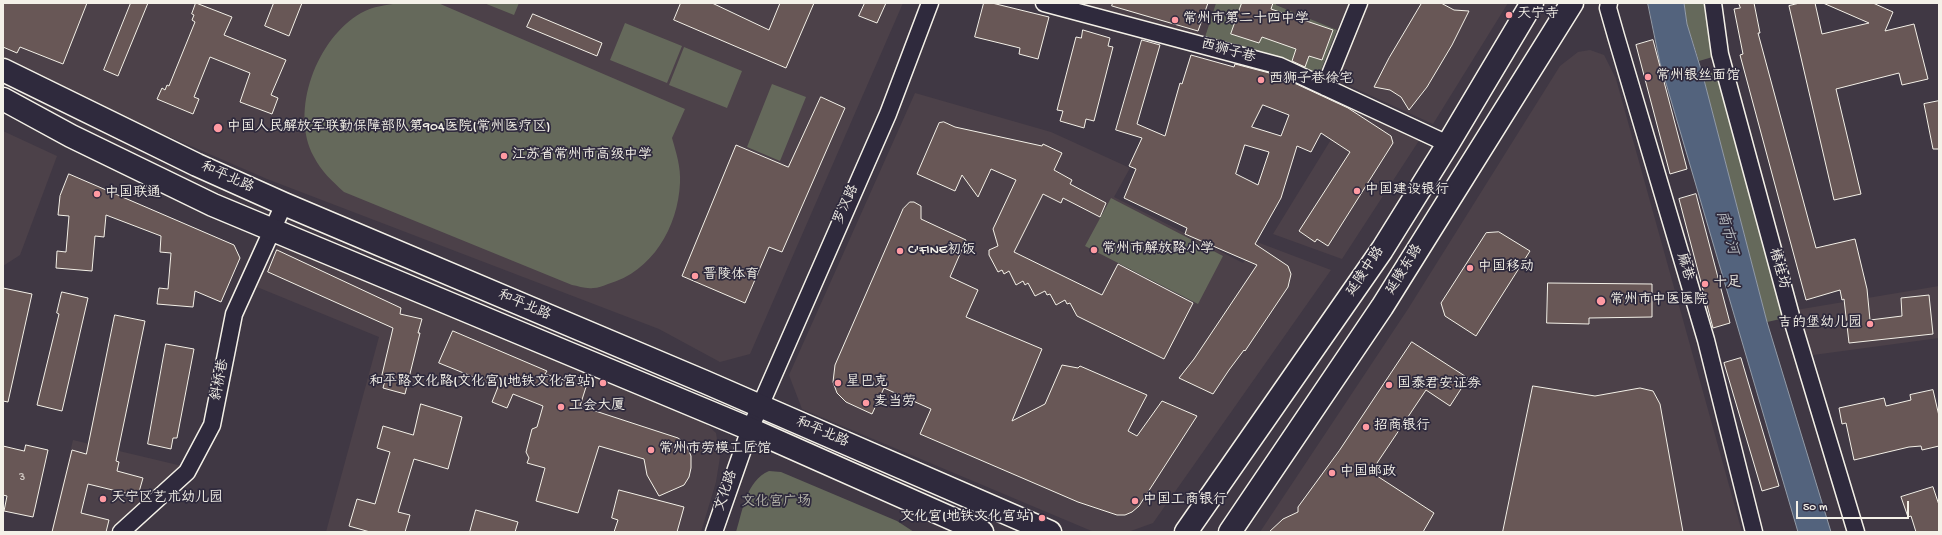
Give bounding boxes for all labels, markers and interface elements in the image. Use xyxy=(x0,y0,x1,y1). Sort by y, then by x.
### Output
place label: 天宁寺 xyxy=(1517,7,1559,23)
marker: 天宁寺 xyxy=(1504,10,1514,20)
place label: 常州市第二十四中学 xyxy=(1183,12,1309,28)
marker: 常州市第二十四中学 xyxy=(1170,15,1180,25)
street label: 西狮子巷 xyxy=(1199,37,1257,67)
place label: 常州银丝面馆 xyxy=(1656,69,1740,85)
place label: 西狮子巷徐宅 xyxy=(1269,72,1353,88)
marker: 常州银丝面馆 xyxy=(1643,72,1653,82)
marker: 西狮子巷徐宅 xyxy=(1256,75,1266,85)
place label: 中国人民解放军联勤保障部队第904医院(常州医疗区) xyxy=(227,120,551,136)
marker: 中国人民解放军联勤保障部队第904医院(常州医疗区) xyxy=(212,122,224,134)
place label: 江苏省常州市高级中学 xyxy=(512,148,652,164)
marker: 江苏省常州市高级中学 xyxy=(499,151,509,161)
street label: 和平北路 xyxy=(198,159,256,197)
street label: 罗汉路 xyxy=(831,182,863,228)
place label: 中国建设银行 xyxy=(1365,183,1449,199)
place label: 中国联通 xyxy=(105,186,161,202)
marker: 中国建设银行 xyxy=(1352,186,1362,196)
marker: 中国联通 xyxy=(92,189,102,199)
water label: 南市河 xyxy=(1711,209,1741,257)
place label: 常州市解放路小学 xyxy=(1102,242,1214,258)
street label: 延陵东路 xyxy=(1383,242,1427,298)
place label: C'FINE初饭 xyxy=(908,243,976,259)
street label: 延陵中路 xyxy=(1343,244,1389,300)
marker: 常州市解放路小学 xyxy=(1089,245,1099,255)
marker: C'FINE初饭 xyxy=(895,246,905,256)
street label: 椿桂坊 xyxy=(1764,247,1792,291)
street label: 麻巷 xyxy=(1672,251,1696,283)
place label: 中国移动 xyxy=(1478,260,1534,276)
marker: 中国移动 xyxy=(1465,263,1475,273)
place label: 晋陵体育 xyxy=(703,268,759,284)
marker: 晋陵体育 xyxy=(690,271,700,281)
place label: 十足 xyxy=(1713,276,1741,292)
marker: 十足 xyxy=(1700,279,1710,289)
street label: 和平北路 xyxy=(495,287,553,325)
place label: 常州市中医医院 xyxy=(1610,293,1708,309)
marker: 常州市中医医院 xyxy=(1595,295,1607,307)
place label: 吉的堡幼儿园 xyxy=(1778,316,1862,332)
marker: 吉的堡幼儿园 xyxy=(1865,319,1875,329)
street label: 斜桥巷 xyxy=(209,358,233,402)
place label: 和平路文化路(文化宫)(地铁文化宫站) xyxy=(369,375,595,391)
place label: 星巴克 xyxy=(846,375,888,391)
place label: 国泰君安证券 xyxy=(1397,377,1481,393)
marker: 和平路文化路(文化宫)(地铁文化宫站) xyxy=(598,378,608,388)
marker: 星巴克 xyxy=(833,378,843,388)
marker: 国泰君安证券 xyxy=(1384,380,1394,390)
place label: 麦当劳 xyxy=(874,395,916,411)
marker: 麦当劳 xyxy=(861,398,871,408)
place label: 工会大厦 xyxy=(569,399,625,415)
marker: 工会大厦 xyxy=(556,402,566,412)
street label: 和平北路 xyxy=(793,414,851,452)
place label: 招商银行 xyxy=(1374,419,1430,435)
marker: 招商银行 xyxy=(1361,422,1371,432)
place label: 常州市劳模工匠馆 xyxy=(659,442,771,458)
marker: 常州市劳模工匠馆 xyxy=(646,445,656,455)
place label: 中国邮政 xyxy=(1340,465,1396,481)
street label: 文化路 xyxy=(712,468,742,514)
marker: 中国邮政 xyxy=(1327,468,1337,478)
house number: 3 xyxy=(19,471,25,485)
place label: 天宁区艺术幼儿园 xyxy=(111,491,223,507)
place label: 中国工商银行 xyxy=(1143,493,1227,509)
scale bar xyxy=(1798,493,1911,519)
marker: 天宁区艺术幼儿园 xyxy=(98,494,108,504)
park label: 文化宫广场 xyxy=(741,495,811,511)
marker: 中国工商银行 xyxy=(1130,496,1140,506)
text: 50 m xyxy=(1803,501,1828,515)
place label: 文化宫(地铁文化宫站) xyxy=(900,510,1034,526)
marker: 文化宫(地铁文化宫站) xyxy=(1037,513,1047,523)

